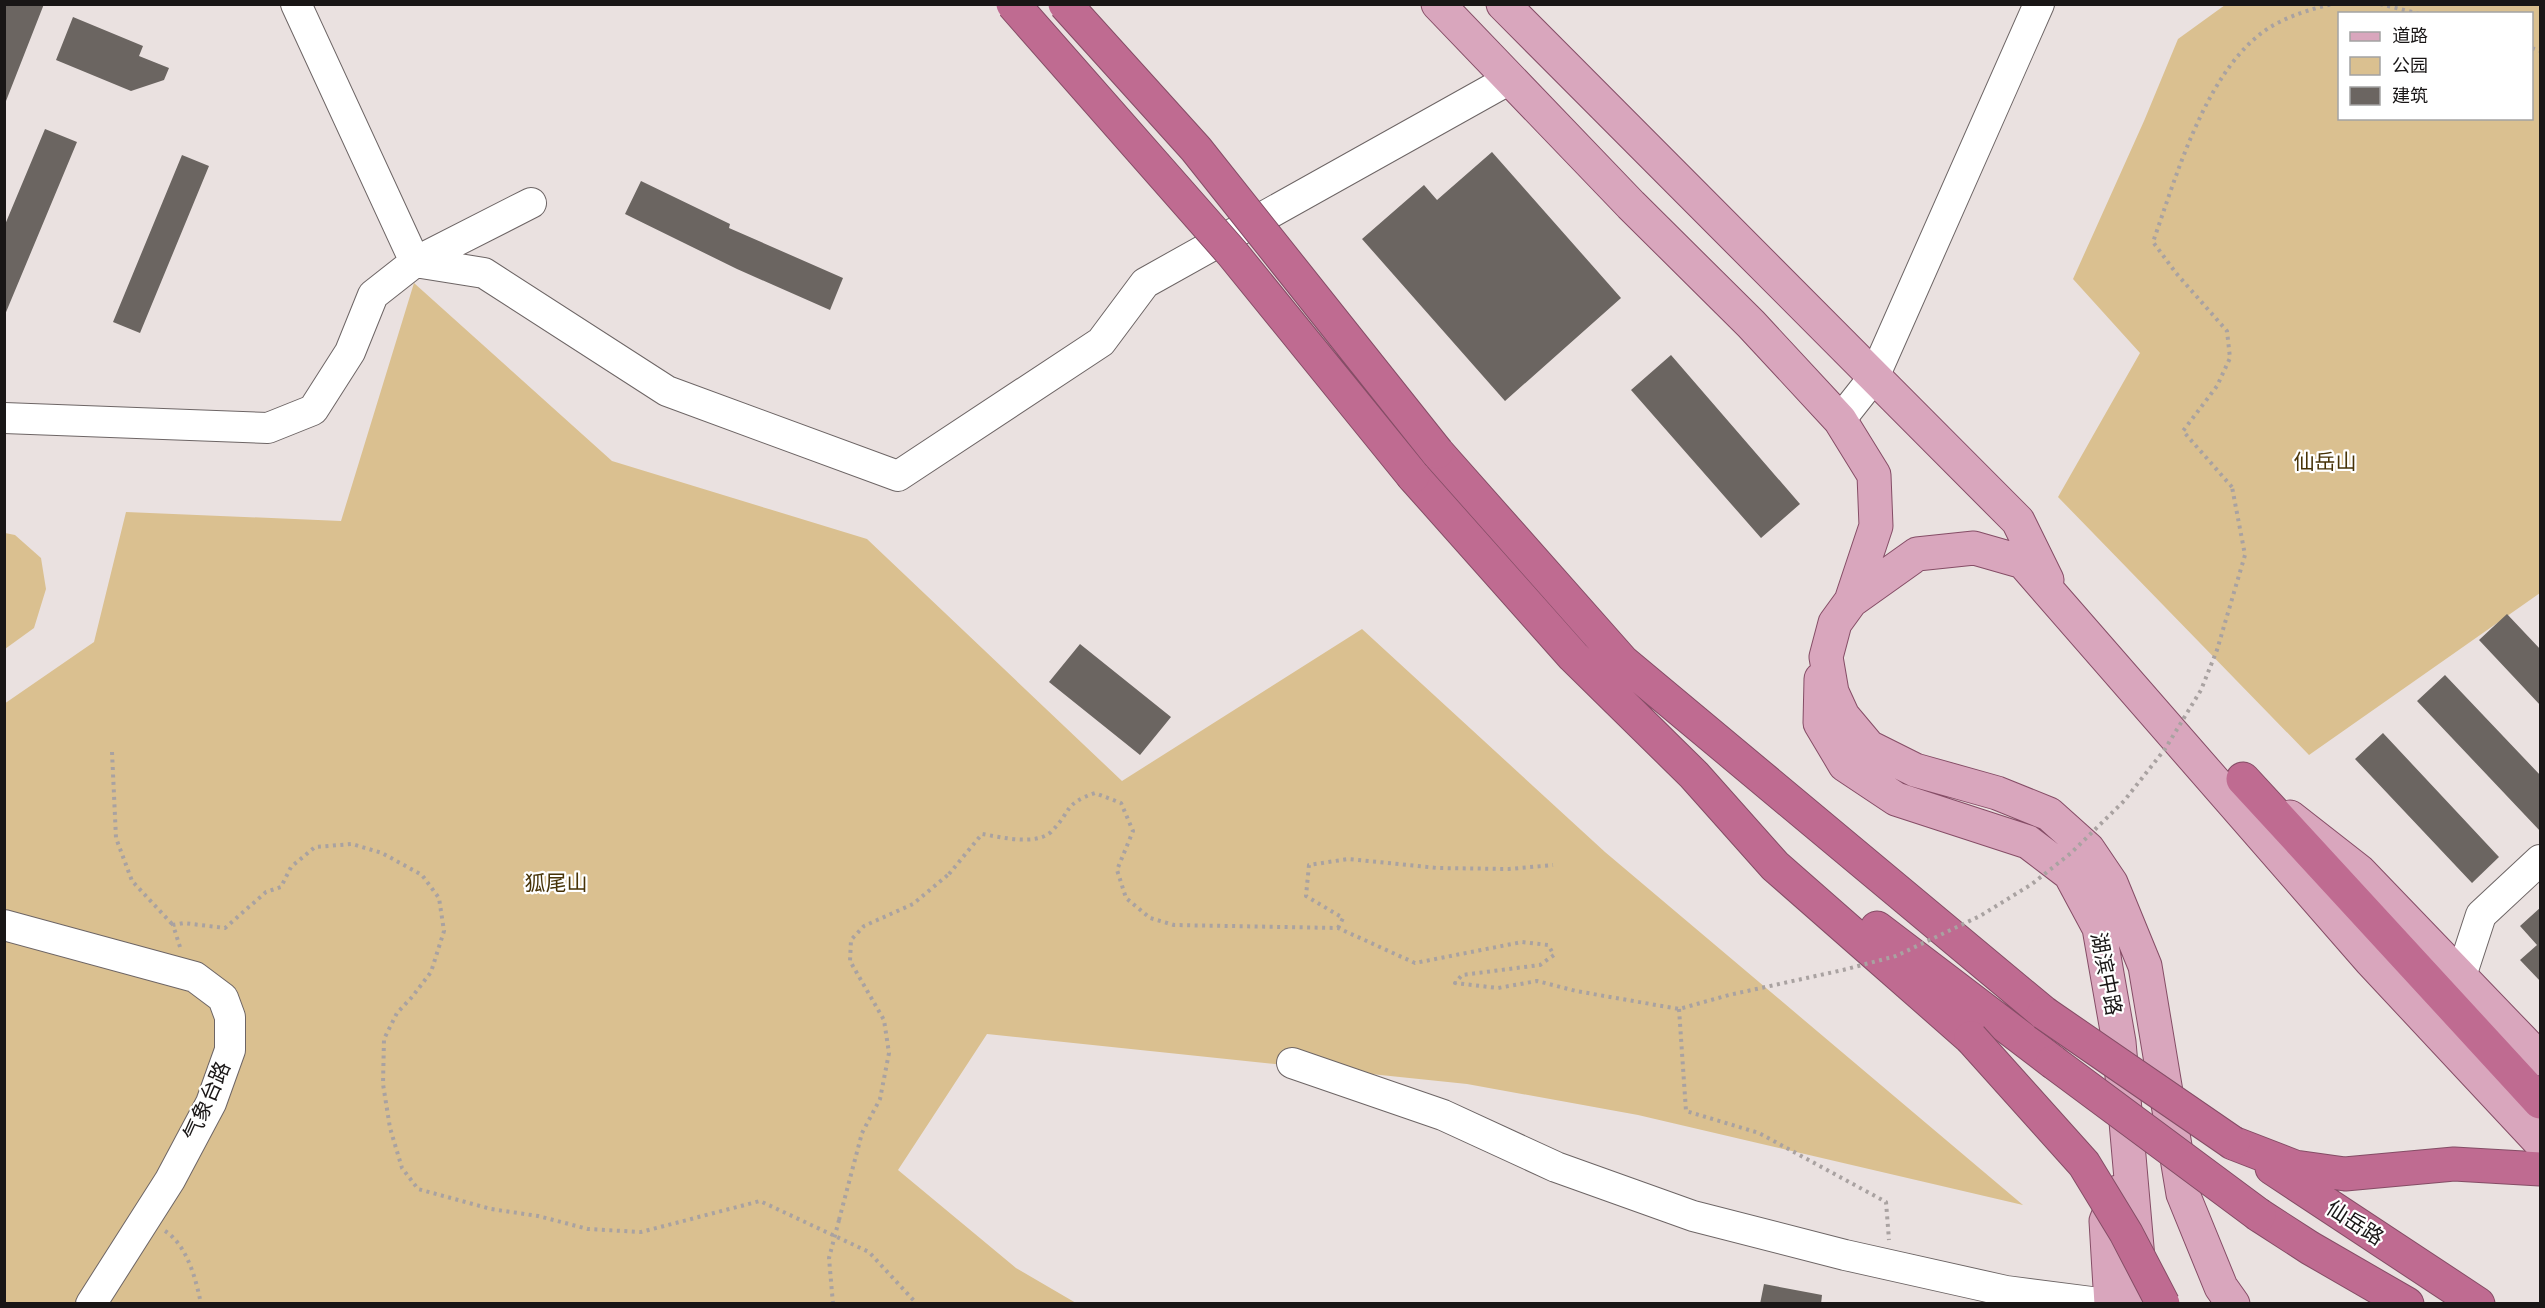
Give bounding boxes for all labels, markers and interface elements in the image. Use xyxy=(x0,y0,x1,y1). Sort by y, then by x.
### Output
legend xyxy=(2338,12,2533,120)
text: 道路 xyxy=(2392,24,2428,46)
text: 公园 xyxy=(2392,54,2428,76)
text: 建筑 xyxy=(2392,84,2428,106)
park label: 仙岳山 xyxy=(2294,448,2357,473)
park label: 狐尾山 xyxy=(525,869,588,894)
street label: 湖滨中路 xyxy=(2087,930,2128,1017)
street label: 气象台路 xyxy=(177,1057,234,1144)
street label: 仙岳路 xyxy=(2323,1194,2389,1249)

